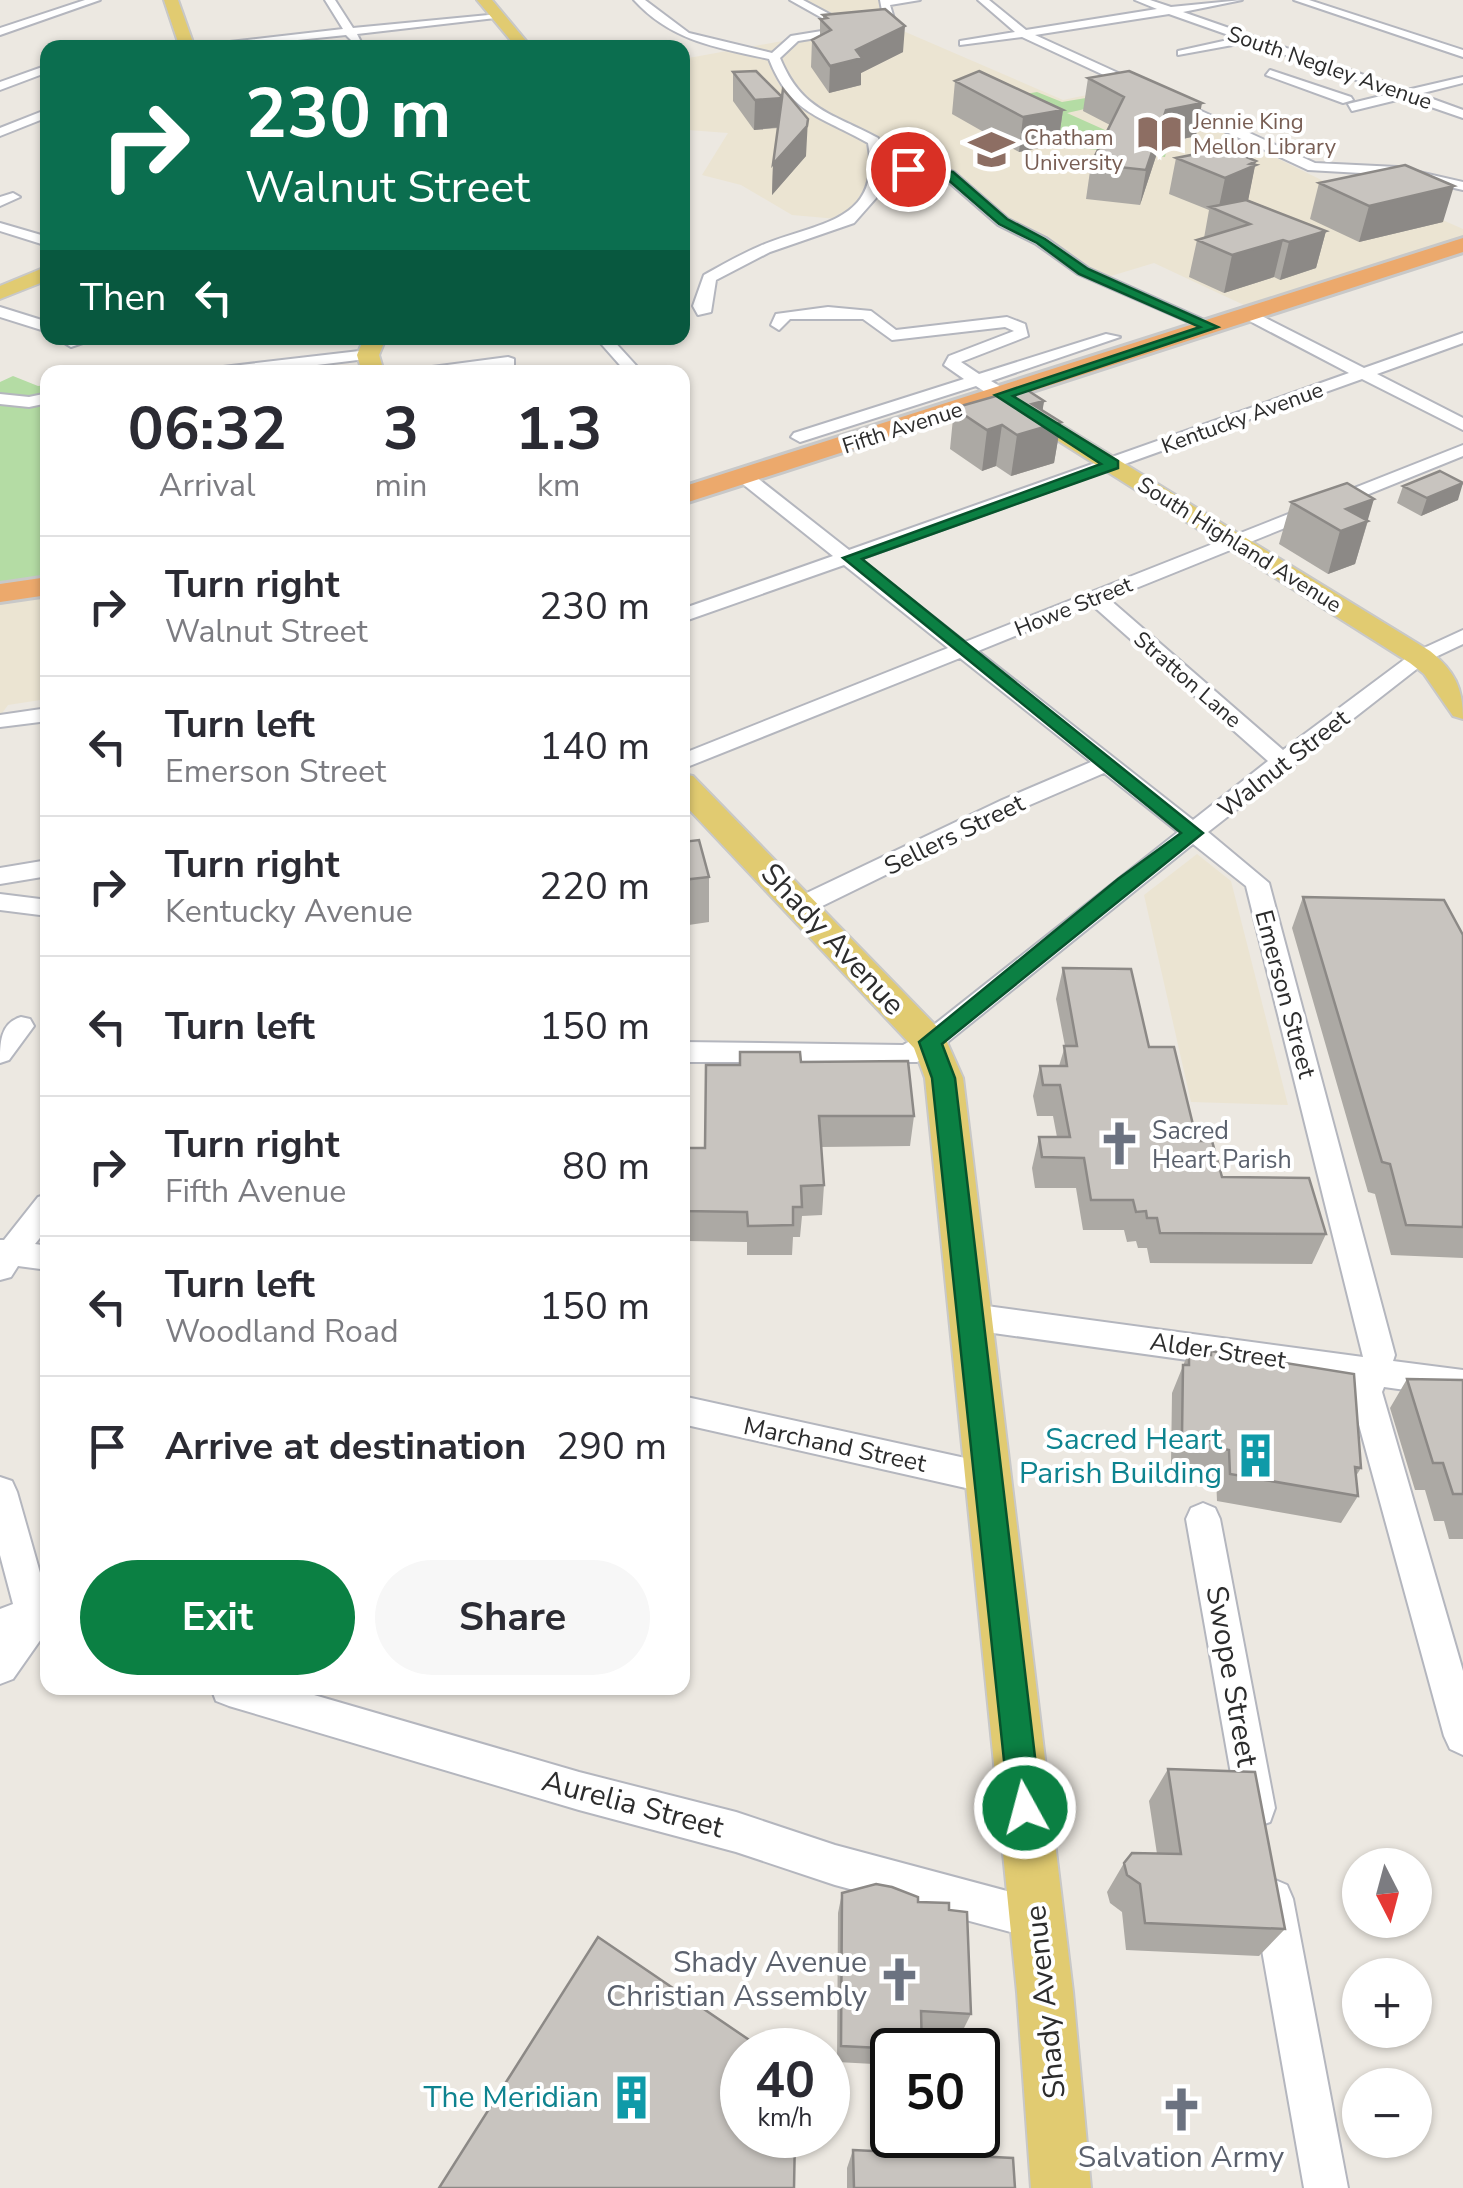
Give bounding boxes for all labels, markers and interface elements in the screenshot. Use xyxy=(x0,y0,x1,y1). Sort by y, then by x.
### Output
street label: South Negley Avenue xyxy=(1223,19,1436,117)
text: 230 m xyxy=(245,66,451,162)
icon: right xyxy=(80,80,210,210)
place label: Jennie King Mellon Library xyxy=(1192,107,1337,162)
library icon: Jennie King Mellon Library xyxy=(1136,110,1184,158)
place label: Chatham University xyxy=(1024,123,1124,178)
school or university icon: Chatham University xyxy=(967,126,1015,174)
pin xyxy=(866,127,951,212)
icon: arrive xyxy=(881,142,936,197)
text: Walnut Street xyxy=(245,157,530,218)
icon: left xyxy=(186,270,241,325)
text: Then xyxy=(80,272,166,323)
street label: Kentucky Avenue xyxy=(1157,375,1328,461)
text: 06:32 xyxy=(128,388,287,470)
text: 3 xyxy=(383,388,419,470)
text: 1.3 xyxy=(515,388,602,470)
street label: Fifth Avenue xyxy=(838,394,966,461)
text: Arrival xyxy=(159,464,255,507)
text: min xyxy=(374,464,427,507)
text: km xyxy=(537,464,580,507)
street label: South Highland Avenue xyxy=(1132,470,1347,620)
text: Turn right xyxy=(165,559,340,610)
street label: Howe Street xyxy=(1010,570,1137,644)
icon: right xyxy=(80,579,135,634)
text: 230 m xyxy=(539,581,650,632)
text: Walnut Street xyxy=(165,610,368,653)
street label: Stratton Lane xyxy=(1127,625,1248,735)
text: Turn left xyxy=(165,699,315,750)
street label: Walnut Street xyxy=(1211,701,1357,826)
icon: left xyxy=(80,719,135,774)
text: 140 m xyxy=(539,721,650,772)
text: Emerson Street xyxy=(165,750,386,793)
street label: Sellers Street xyxy=(879,786,1030,884)
text: Turn right xyxy=(165,839,340,890)
street label: Shady Avenue xyxy=(751,854,914,1024)
icon: right xyxy=(80,859,135,914)
text: 220 m xyxy=(539,861,650,912)
text: Kentucky Avenue xyxy=(165,890,413,933)
street label: Emerson Street xyxy=(1246,906,1324,1082)
icon: left xyxy=(80,999,135,1054)
text: Turn left xyxy=(165,1001,315,1052)
text: 150 m xyxy=(539,1001,650,1052)
place label: Sacred Heart Parish xyxy=(1152,1114,1292,1177)
text: Turn right xyxy=(165,1119,340,1170)
church icon: Sacred Heart Parish xyxy=(1095,1120,1143,1168)
icon: right xyxy=(80,1139,135,1194)
text: 80 m xyxy=(562,1141,650,1192)
text: Fifth Avenue xyxy=(165,1170,346,1213)
text: Turn left xyxy=(165,1259,315,1310)
icon: left xyxy=(80,1279,135,1334)
text: 150 m xyxy=(539,1281,650,1332)
text: Woodland Road xyxy=(165,1310,399,1353)
street label: Alder Street xyxy=(1148,1325,1288,1377)
street label: Marchand Street xyxy=(740,1409,929,1481)
icon: arrive xyxy=(80,1419,135,1474)
place label: Sacred Heart Parish Building xyxy=(1019,1419,1222,1494)
text: Arrive at destination xyxy=(165,1421,526,1472)
text: 290 m xyxy=(556,1421,667,1472)
building icon: Sacred Heart Parish Building xyxy=(1231,1432,1279,1480)
button: Exit xyxy=(80,1560,355,1675)
button: Share xyxy=(375,1560,650,1675)
street label: Swope Street xyxy=(1195,1582,1268,1770)
position arrow xyxy=(973,1756,1077,1860)
street label: Aurelia Street xyxy=(537,1761,729,1849)
north arrow xyxy=(1342,1848,1432,1938)
map controls xyxy=(1342,1848,1432,2158)
street label: Shady Avenue xyxy=(1015,1903,1076,2101)
place label: Shady Avenue Christian Assembly xyxy=(606,1942,868,2017)
church icon: Shady Avenue Christian Assembly xyxy=(876,1955,924,2003)
button: + xyxy=(1342,1958,1432,2048)
speed limit sign: 50 xyxy=(870,2028,1000,2158)
text: 40 xyxy=(755,2046,815,2115)
button: − xyxy=(1342,2068,1432,2158)
building icon: The Meridian xyxy=(608,2073,656,2121)
place label: The Meridian xyxy=(424,2077,599,2118)
church icon: Salvation Army xyxy=(1157,2086,1205,2134)
text: km/h xyxy=(757,2101,813,2135)
place label: Salvation Army xyxy=(1078,2137,1285,2178)

